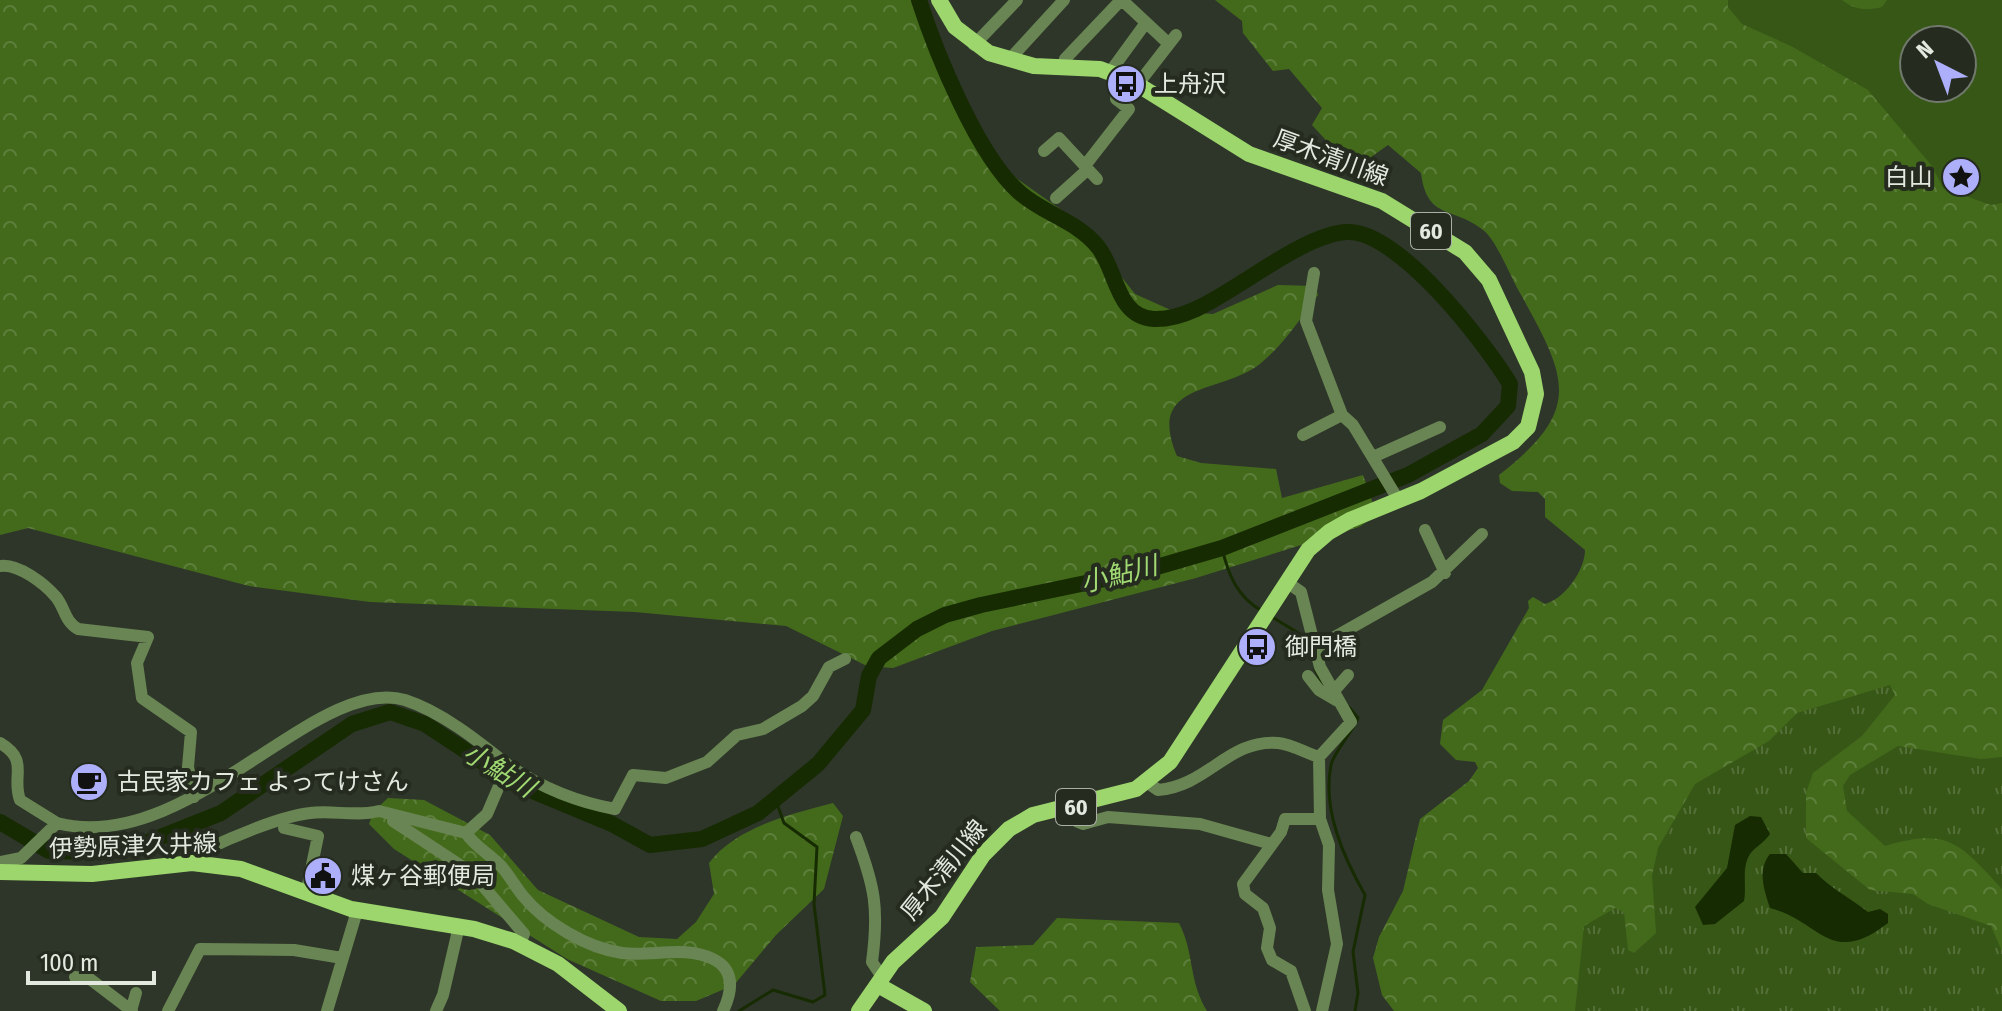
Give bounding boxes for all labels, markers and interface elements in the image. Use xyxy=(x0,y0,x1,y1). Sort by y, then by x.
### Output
north arrow xyxy=(1898,24,1978,104)
text: N xyxy=(1911,35,1939,64)
bus stop icon: 上舟沢 xyxy=(1105,63,1147,105)
place label: 上舟沢 xyxy=(1154,70,1226,98)
street label: 厚木清川線 xyxy=(1270,124,1392,192)
place icon: 白山 xyxy=(1940,156,1982,198)
place label: 白山 xyxy=(1885,163,1933,191)
road number: 60 xyxy=(1411,213,1451,249)
water label: 小鮎川 xyxy=(1078,549,1164,599)
bus stop icon: 御門橋 xyxy=(1236,626,1278,668)
place label: 御門橋 xyxy=(1285,633,1357,661)
water label: 小鮎川 xyxy=(457,737,543,805)
cafe icon: 古民家カフェ よってけさん xyxy=(68,761,110,803)
place label: 古民家カフェ よってけさん xyxy=(117,768,409,796)
road number: 60 xyxy=(1056,789,1096,825)
street label: 厚木清川線 xyxy=(895,815,993,925)
street label: 伊勢原津久井線 xyxy=(49,829,217,863)
public building icon: 煤ヶ谷郵便局 xyxy=(302,855,344,897)
place label: 煤ヶ谷郵便局 xyxy=(351,862,495,890)
scale bar xyxy=(28,935,154,985)
text: 100 m xyxy=(40,949,98,977)

